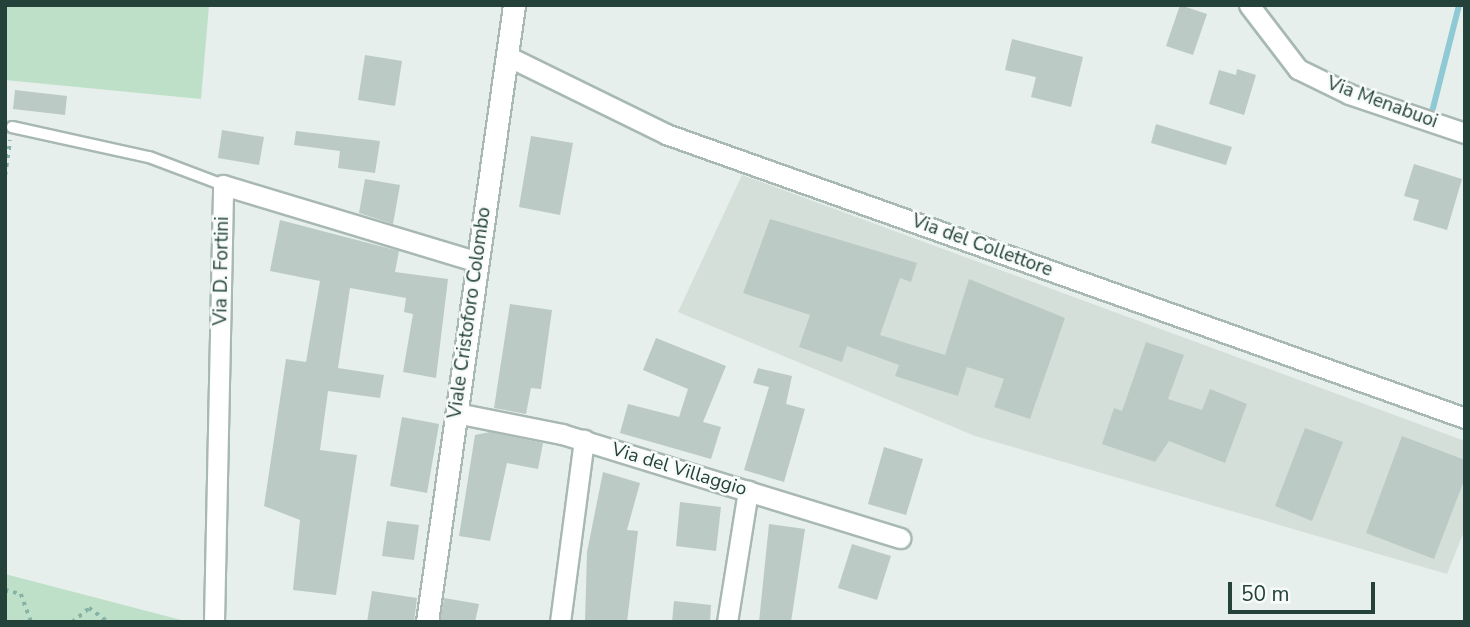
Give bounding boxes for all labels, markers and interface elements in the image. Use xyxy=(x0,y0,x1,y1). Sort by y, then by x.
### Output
street label: Via Menabuoi xyxy=(1323,72,1441,134)
street label: Viale Cristoforo Colombo xyxy=(444,206,496,420)
street label: Via del Collettore xyxy=(908,210,1056,282)
street label: Via D. Fortini xyxy=(210,216,234,326)
street label: Via del Villaggio xyxy=(609,439,749,501)
scale bar xyxy=(1232,568,1379,612)
text: 50 m xyxy=(1241,580,1290,608)

